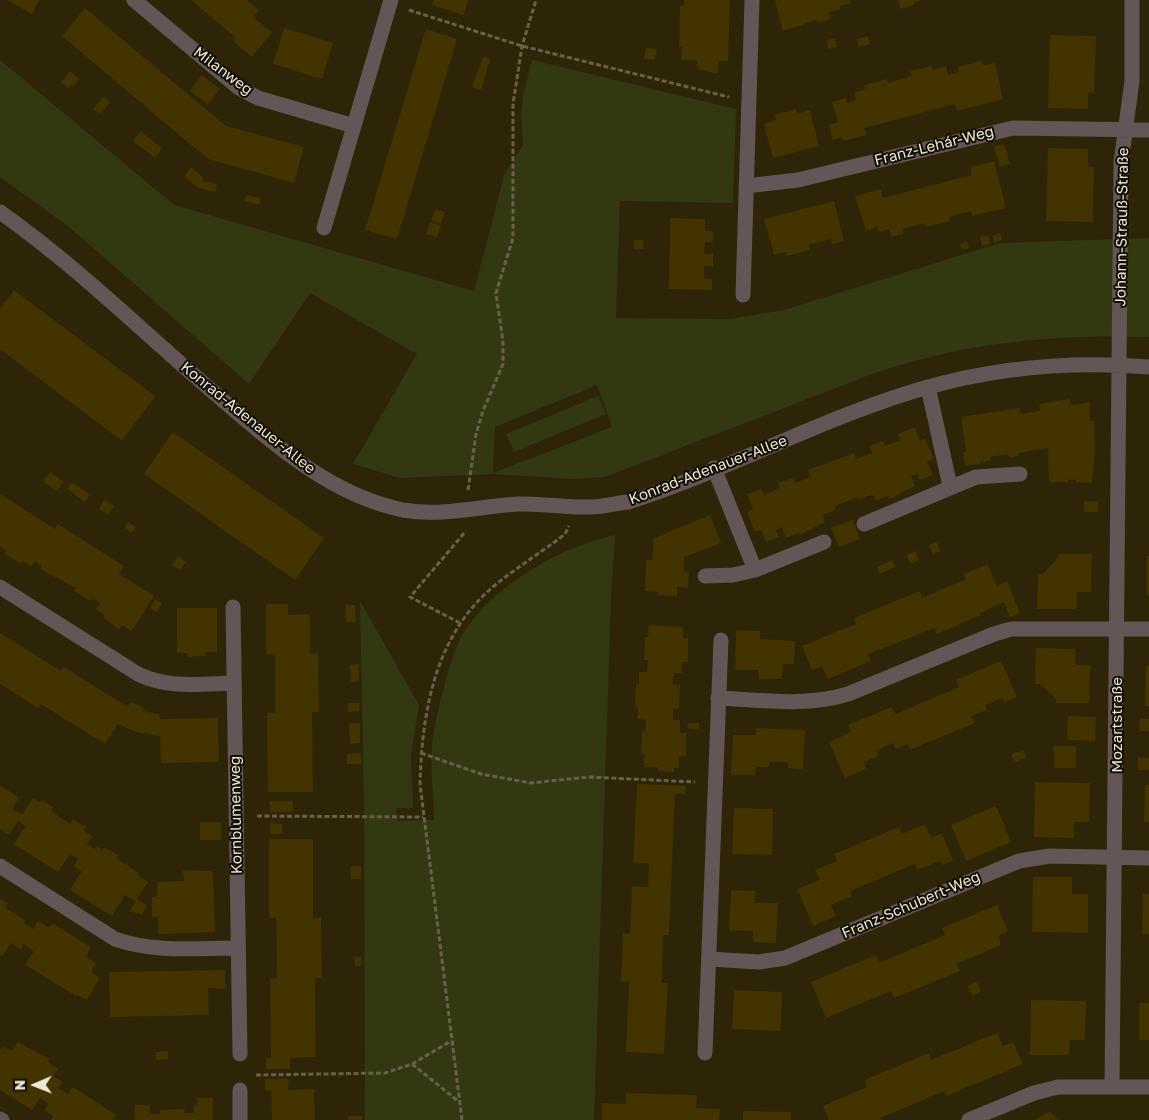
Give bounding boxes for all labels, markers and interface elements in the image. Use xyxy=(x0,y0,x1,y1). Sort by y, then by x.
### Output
street label: Milanweg xyxy=(190,43,256,99)
street label: Franz-Lehár-Weg xyxy=(872,122,996,170)
street label: Johann-Strauß-Straße xyxy=(1112,147,1132,307)
street label: Konrad-Adenauer-Allee xyxy=(177,358,319,478)
street label: Konrad-Adenauer-Allee xyxy=(626,432,790,508)
street label: Mozartstraße xyxy=(1108,677,1126,773)
street label: Kornblumenweg xyxy=(226,756,246,874)
street label: Franz-Schubert-Weg xyxy=(839,868,983,942)
north arrow xyxy=(10,1060,60,1110)
text: N xyxy=(11,1080,28,1091)

